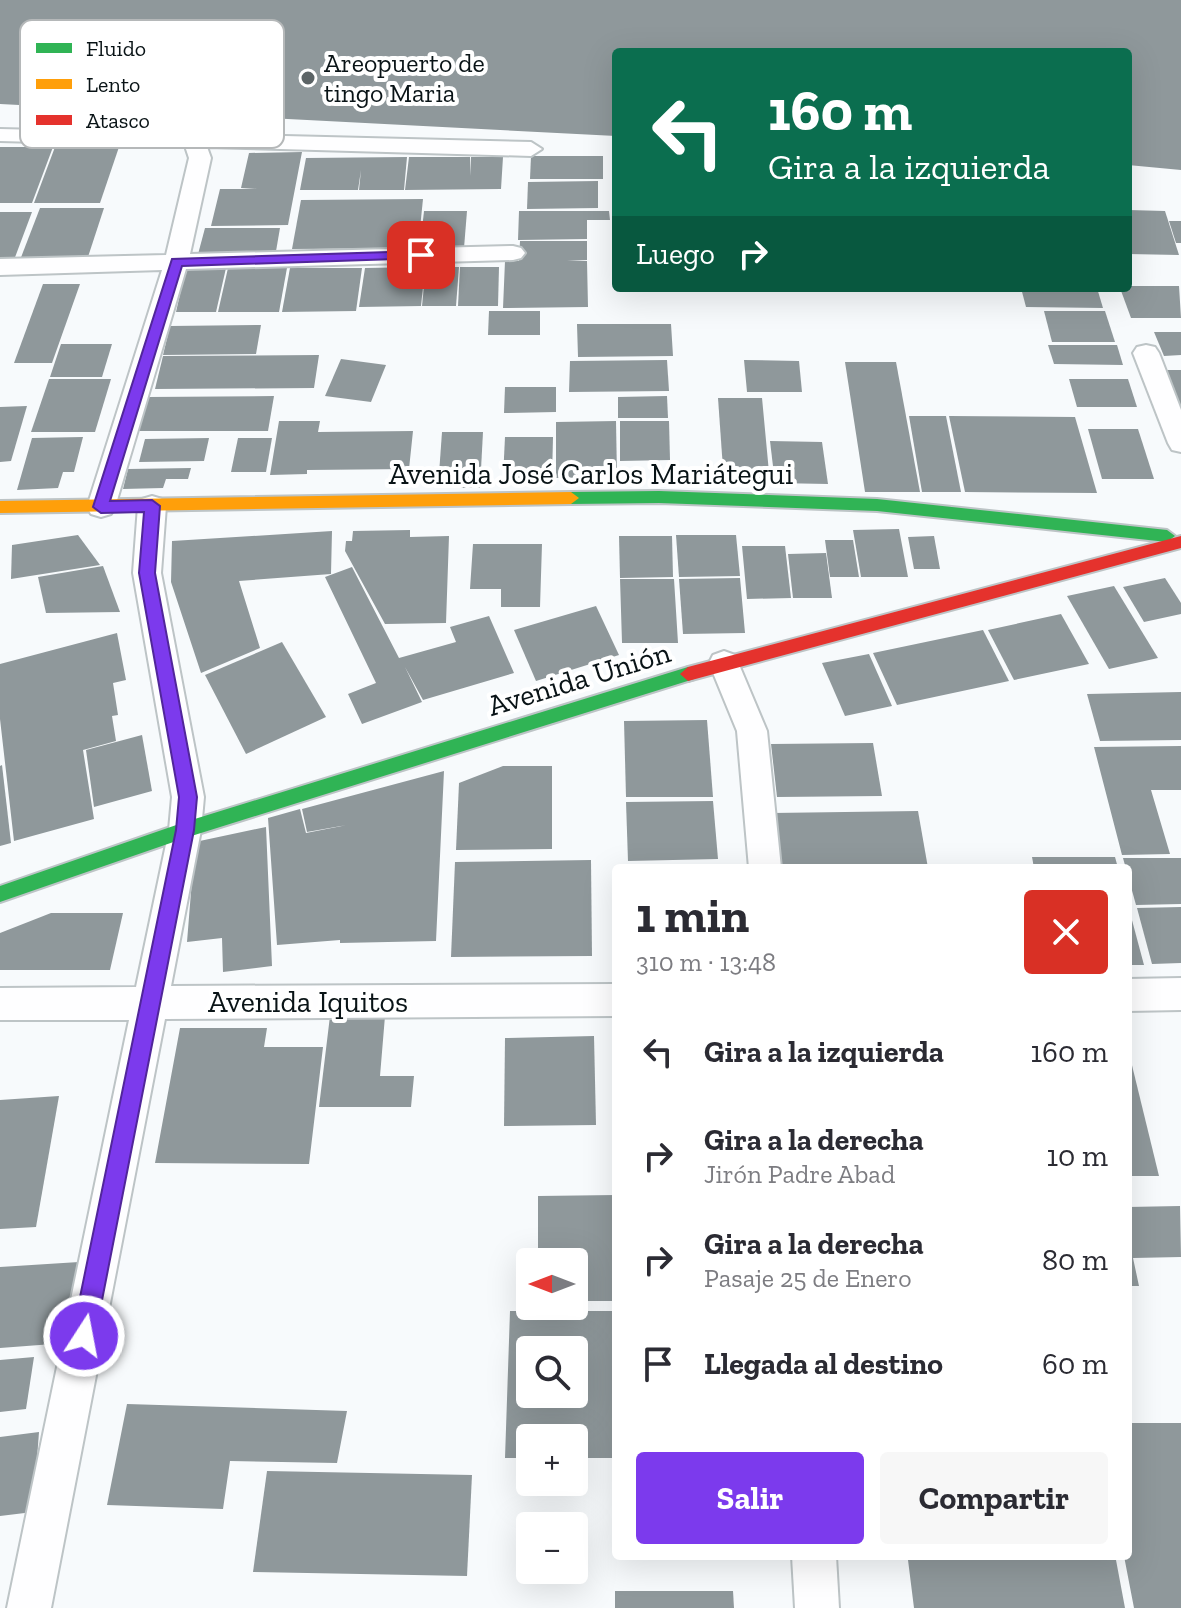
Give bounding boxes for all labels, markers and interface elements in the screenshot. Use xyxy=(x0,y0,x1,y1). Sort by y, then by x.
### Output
legend xyxy=(20,20,284,148)
text: Fluido xyxy=(86,35,146,62)
place label: Areopuerto de tingo Maria xyxy=(324,47,485,109)
marker: Areopuerto de tingo Maria xyxy=(299,69,317,87)
text: Lento xyxy=(86,71,140,98)
text: 160 m xyxy=(768,77,912,144)
icon: left xyxy=(636,80,740,184)
text: Atasco xyxy=(86,107,150,134)
text: Gira a la izquierda xyxy=(768,145,1050,188)
pin xyxy=(387,221,455,289)
icon: right xyxy=(731,232,775,276)
icon: arrive xyxy=(399,233,443,277)
text: Luego xyxy=(636,236,715,272)
street label: Avenida José Carlos Mariátegui xyxy=(389,456,793,492)
street label: Avenida Unión xyxy=(483,634,675,724)
text: 1 min xyxy=(636,887,749,944)
button: close xyxy=(1024,890,1108,974)
text: 310 m · 13:48 xyxy=(636,946,776,978)
street label: Avenida Iquitos xyxy=(208,984,408,1020)
icon: left xyxy=(636,1030,680,1074)
text: Gira a la izquierda xyxy=(704,1034,944,1070)
text: 160 m xyxy=(1031,1034,1108,1070)
text: Gira a la derecha xyxy=(704,1122,924,1158)
icon: right xyxy=(636,1134,680,1178)
text: 10 m xyxy=(1046,1138,1108,1174)
text: Jirón Padre Abad xyxy=(704,1158,895,1190)
text: Gira a la derecha xyxy=(704,1226,924,1262)
icon: right xyxy=(636,1238,680,1282)
text: 80 m xyxy=(1042,1242,1108,1278)
north arrow xyxy=(516,1248,588,1320)
map controls xyxy=(516,1248,588,1584)
text: Pasaje 25 de Enero xyxy=(704,1262,912,1294)
position arrow xyxy=(42,1294,126,1378)
button: search xyxy=(516,1336,588,1408)
icon: arrive xyxy=(636,1342,680,1386)
text: Llegada al destino xyxy=(704,1346,943,1382)
text: 60 m xyxy=(1042,1346,1108,1382)
button: + xyxy=(516,1424,588,1496)
button: Salir xyxy=(636,1452,864,1544)
button: Compartir xyxy=(880,1452,1108,1544)
button: − xyxy=(516,1512,588,1584)

